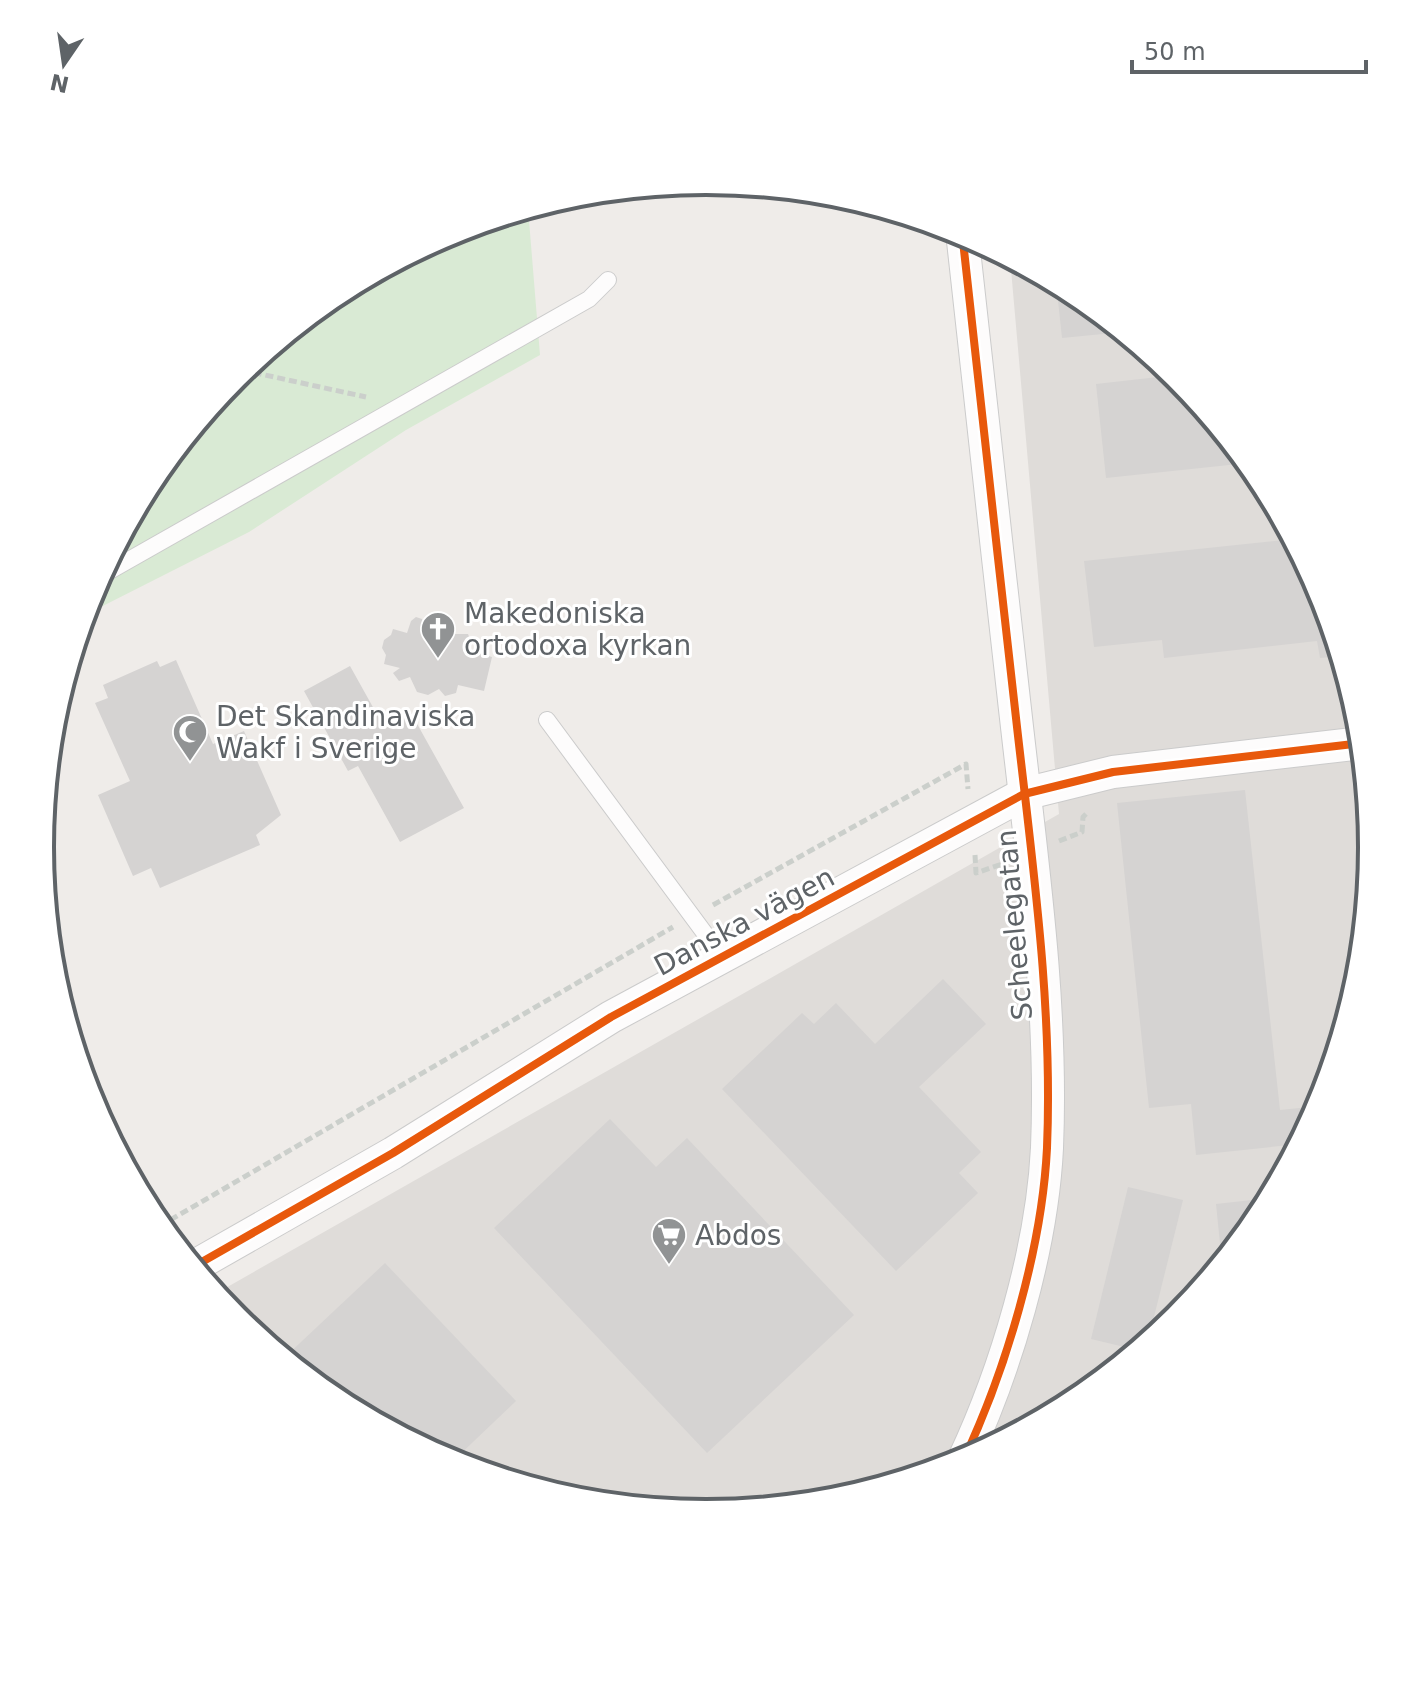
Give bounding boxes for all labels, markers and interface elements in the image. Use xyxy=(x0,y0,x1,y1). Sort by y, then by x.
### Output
north arrow xyxy=(24,24,104,104)
scale bar xyxy=(1132,24,1366,74)
text: 50 m xyxy=(1144,38,1206,66)
text: N xyxy=(48,69,71,97)
place label: Makedoniska ortodoxa kyrkan xyxy=(464,597,691,662)
church icon: Makedoniska ortodoxa kyrkan xyxy=(419,610,457,660)
place label: Det Skandinaviska Wakf i Sverige xyxy=(216,700,475,765)
mosque icon: Det Skandinaviska Wakf i Sverige xyxy=(171,713,209,763)
street label: Scheelegatan xyxy=(990,828,1039,1022)
street label: Danska vägen xyxy=(648,860,840,983)
supermarket icon: Abdos xyxy=(650,1216,688,1266)
place label: Abdos xyxy=(695,1219,781,1252)

